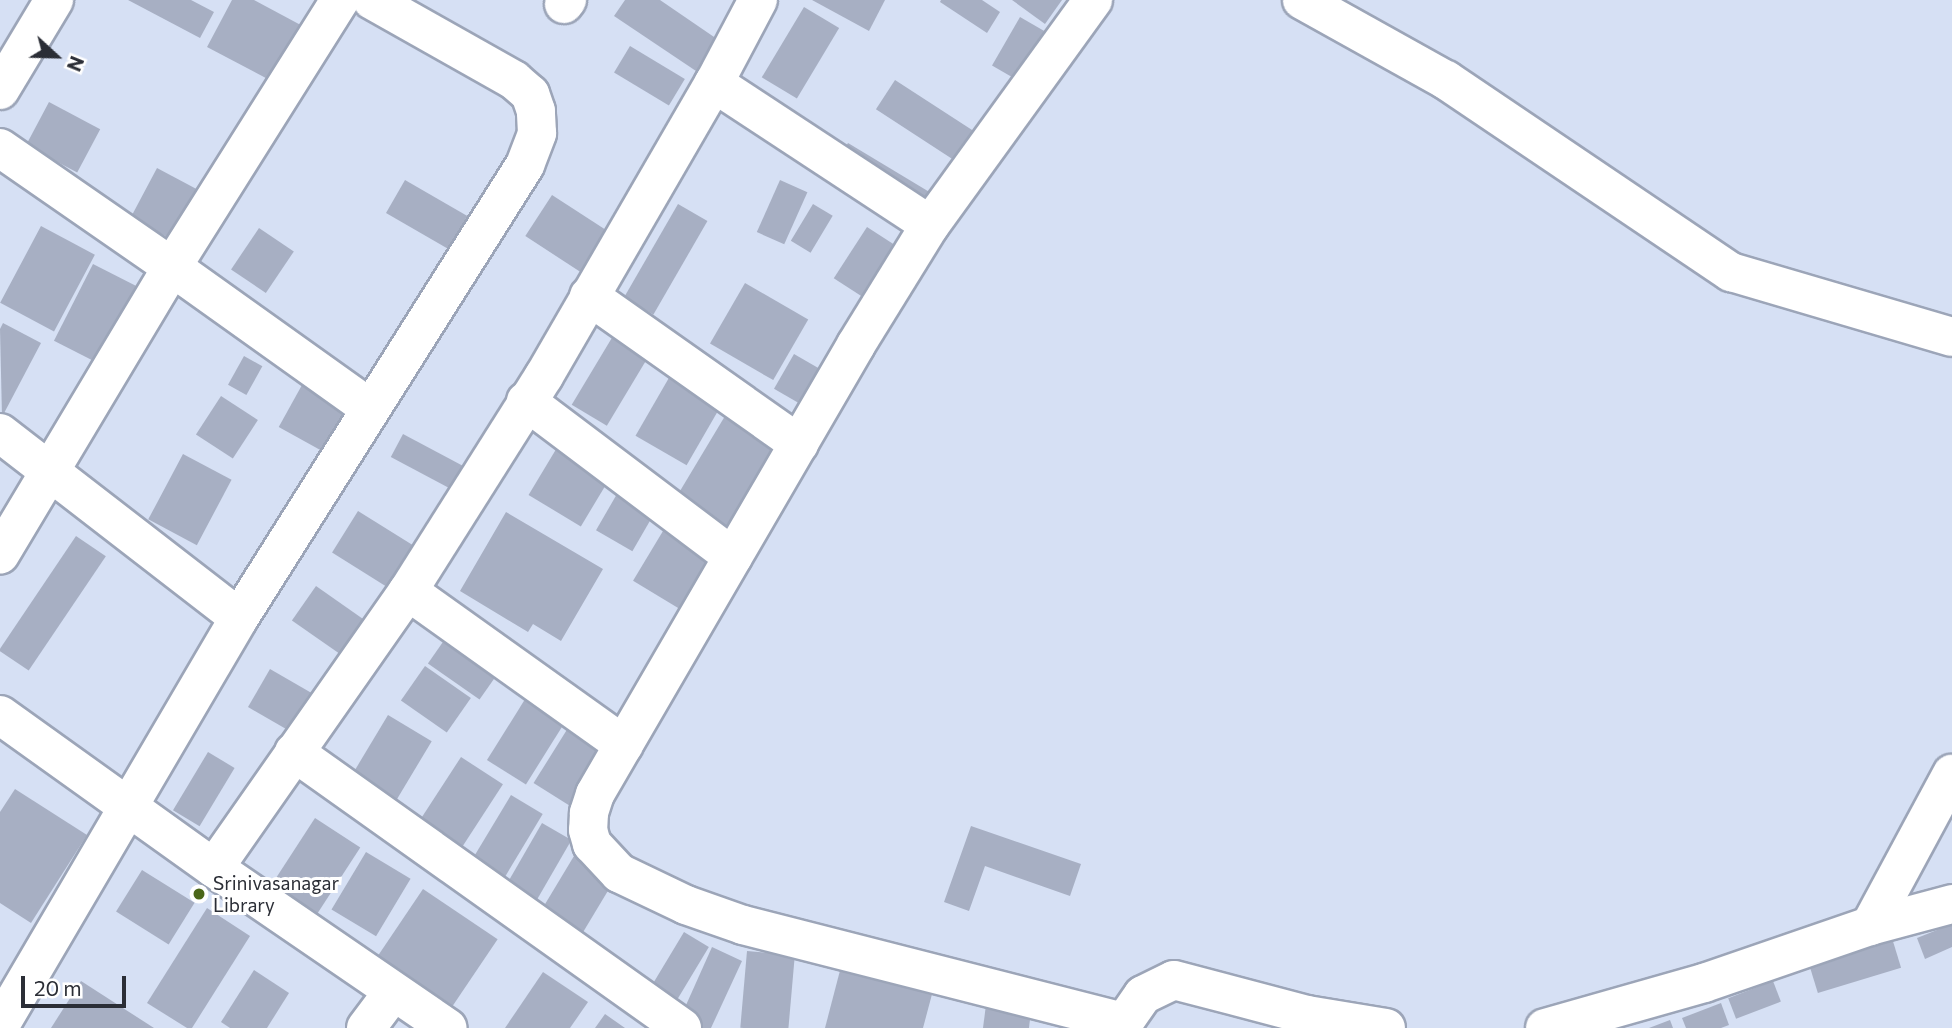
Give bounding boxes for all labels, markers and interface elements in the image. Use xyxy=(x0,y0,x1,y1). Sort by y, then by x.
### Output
north arrow xyxy=(21,21,91,91)
text: N xyxy=(63,53,89,75)
place label: Srinivasanagar Library xyxy=(213,872,339,916)
marker: Srinivasanagar Library xyxy=(191,886,207,902)
scale bar xyxy=(24,962,130,1006)
text: 20 m xyxy=(34,975,82,1000)

